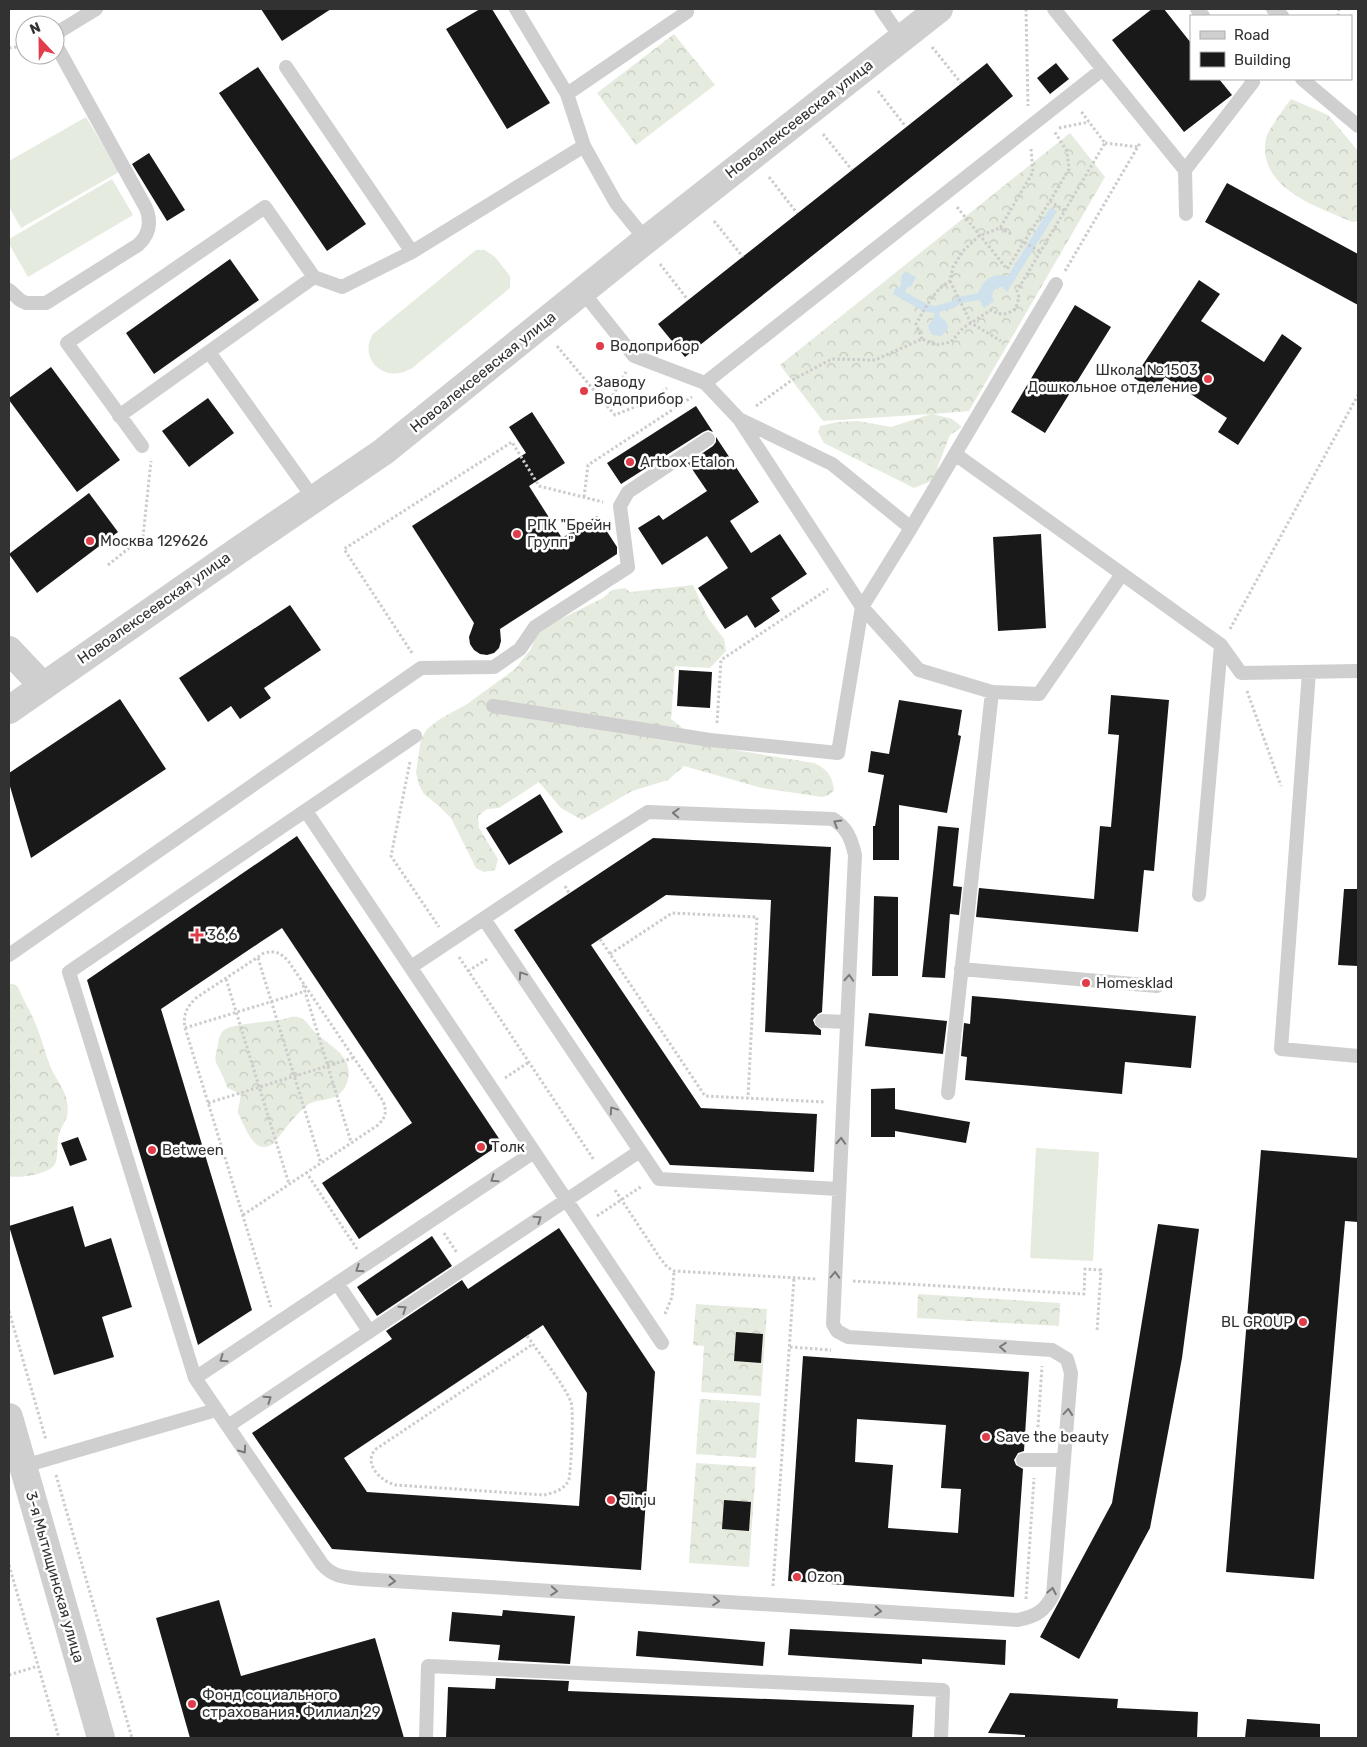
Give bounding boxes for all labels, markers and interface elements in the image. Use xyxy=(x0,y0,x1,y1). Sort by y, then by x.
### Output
north arrow xyxy=(15,15,65,65)
legend xyxy=(1190,15,1352,80)
text: N xyxy=(27,19,43,38)
text: Road xyxy=(1234,26,1270,44)
text: Building xyxy=(1234,51,1291,69)
street label: Новоалексеевская улица xyxy=(722,56,876,182)
street label: Новоалексеевская улица xyxy=(406,308,560,436)
place label: Водоприбор xyxy=(610,337,700,355)
marker: Водоприбор xyxy=(594,340,606,352)
place label: Школа №1503 Дошкольное отделение xyxy=(1027,361,1198,396)
place label: Заводу Водоприбор xyxy=(594,373,684,408)
marker: Школа №1503 Дошкольное отделение xyxy=(1202,373,1214,385)
marker: Заводу Водоприбор xyxy=(578,385,590,397)
place label: Artbox Etalon xyxy=(640,453,735,471)
marker: Artbox Etalon xyxy=(624,456,636,468)
place label: РПК "Брейн Групп" xyxy=(527,516,611,551)
marker: РПК "Брейн Групп" xyxy=(511,528,523,540)
place label: Москва 129626 xyxy=(100,532,208,550)
marker: Москва 129626 xyxy=(84,535,96,547)
street label: Новоалексеевская улица xyxy=(74,548,234,668)
one-way arrow xyxy=(671,807,679,818)
one-way arrow xyxy=(833,820,842,830)
place label: 36,6 xyxy=(207,926,238,944)
marker: 36,6 xyxy=(191,929,203,941)
one-way arrow xyxy=(519,972,528,981)
one-way arrow xyxy=(844,974,854,982)
place label: Homesklad xyxy=(1096,974,1173,992)
marker: Homesklad xyxy=(1080,977,1092,989)
one-way arrow xyxy=(609,1107,619,1116)
one-way arrow xyxy=(836,1137,847,1145)
place label: Толк xyxy=(491,1138,525,1156)
place label: Between xyxy=(162,1141,224,1159)
marker: Толк xyxy=(475,1141,487,1153)
marker: Between xyxy=(146,1144,158,1156)
one-way arrow xyxy=(490,1173,499,1182)
one-way arrow xyxy=(533,1216,542,1225)
one-way arrow xyxy=(355,1263,364,1272)
one-way arrow xyxy=(829,1271,840,1279)
one-way arrow xyxy=(397,1306,407,1315)
place label: BL GROUP xyxy=(1221,1313,1293,1331)
marker: BL GROUP xyxy=(1297,1316,1309,1328)
one-way arrow xyxy=(999,1341,1007,1352)
one-way arrow xyxy=(220,1353,229,1362)
one-way arrow xyxy=(262,1396,272,1405)
one-way arrow xyxy=(1062,1408,1073,1416)
place label: Save the beauty xyxy=(996,1428,1109,1446)
marker: Save the beauty xyxy=(980,1431,992,1443)
one-way arrow xyxy=(237,1444,247,1453)
street label: 3-я Мытищинская улица xyxy=(22,1489,88,1665)
place label: Jinju xyxy=(621,1491,656,1509)
marker: Jinju xyxy=(605,1494,617,1506)
place label: Ozon xyxy=(807,1568,842,1586)
marker: Ozon xyxy=(791,1571,803,1583)
one-way arrow xyxy=(388,1575,396,1586)
one-way arrow xyxy=(550,1585,558,1596)
one-way arrow xyxy=(1046,1587,1057,1596)
one-way arrow xyxy=(712,1595,720,1606)
one-way arrow xyxy=(874,1606,882,1617)
place label: Фонд социального страхования. Филиал 29 xyxy=(202,1686,381,1721)
marker: Фонд социального страхования. Филиал 29 xyxy=(186,1698,198,1710)

